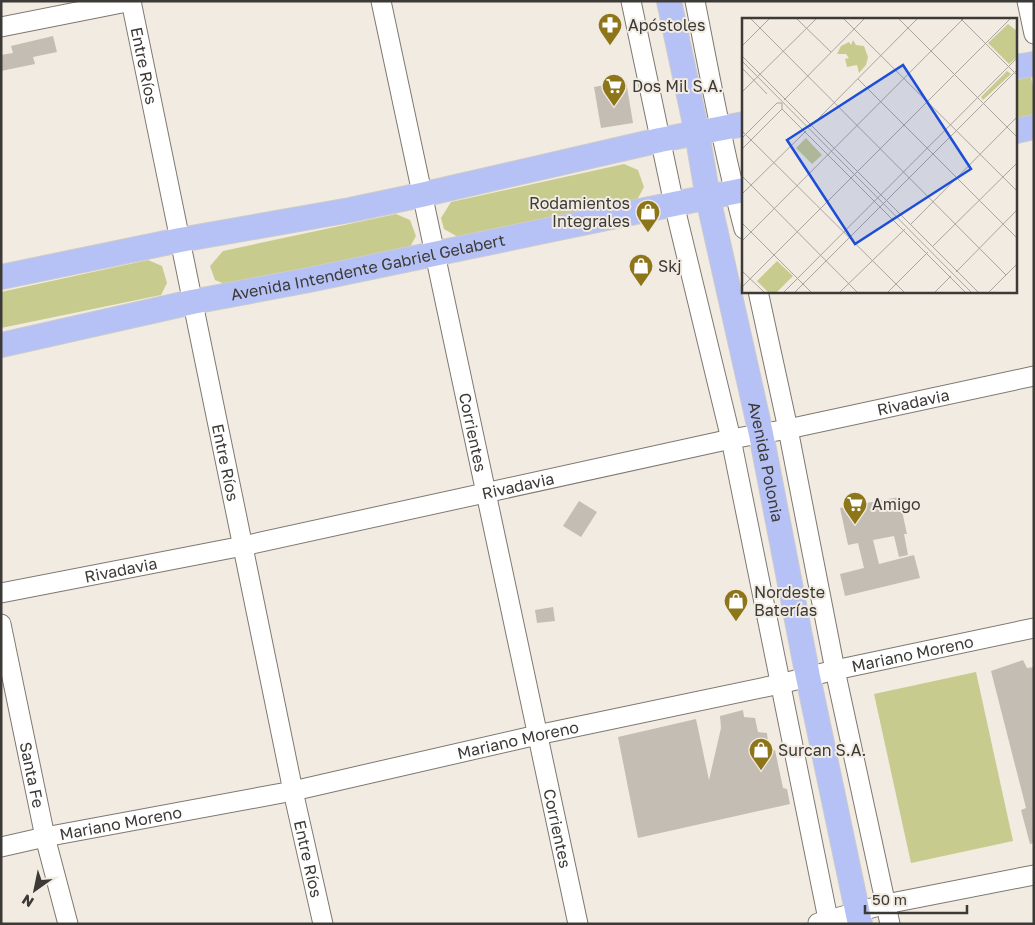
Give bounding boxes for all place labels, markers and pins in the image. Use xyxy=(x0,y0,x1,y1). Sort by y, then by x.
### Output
pharmacy icon: Apóstoles xyxy=(597,12,623,46)
place label: Apóstoles xyxy=(628,15,705,35)
supermarket icon: Dos Mil S.A. xyxy=(601,73,627,107)
place label: Dos Mil S.A. xyxy=(632,76,723,96)
place label: Rodamientos Integrales xyxy=(529,193,630,231)
shop icon: Rodamientos Integrales xyxy=(635,199,661,233)
shop icon: Skj xyxy=(628,253,654,287)
place label: Skj xyxy=(658,256,682,276)
supermarket icon: Amigo xyxy=(842,491,868,525)
place label: Amigo xyxy=(872,494,921,514)
place label: Nordeste Baterías xyxy=(754,582,825,620)
shop icon: Nordeste Baterías xyxy=(723,588,749,622)
shop icon: Surcan S.A. xyxy=(748,737,774,771)
place label: Surcan S.A. xyxy=(778,740,866,760)

